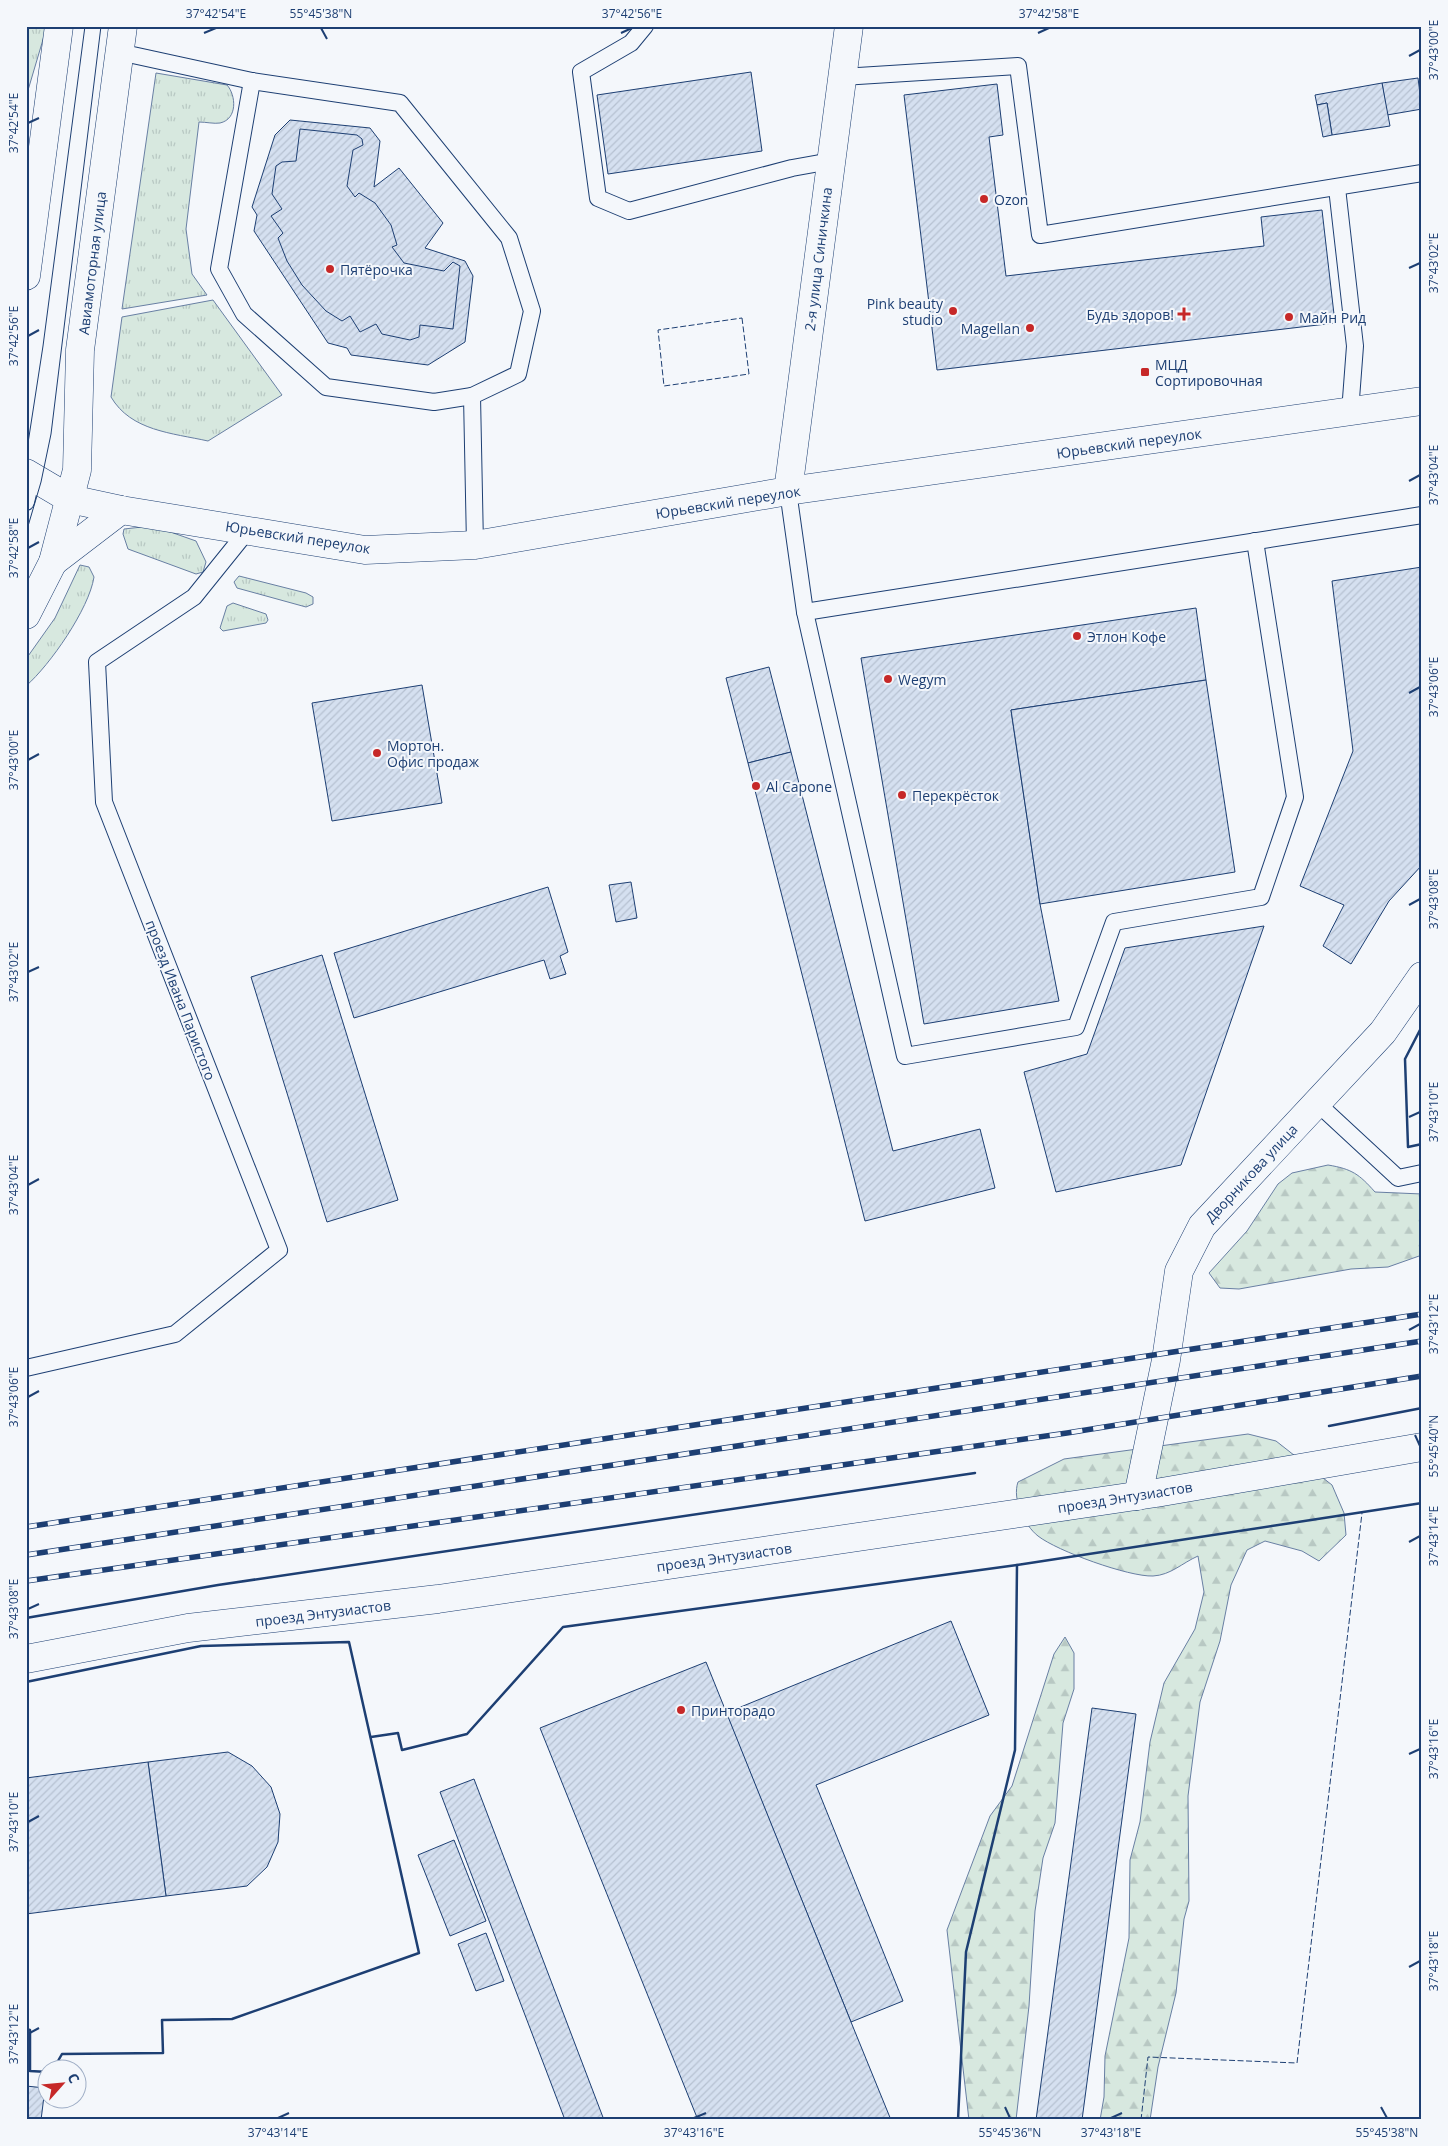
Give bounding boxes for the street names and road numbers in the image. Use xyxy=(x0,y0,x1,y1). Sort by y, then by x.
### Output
street label: 2-я улица Синичкина xyxy=(800,186,836,332)
street label: Авиамоторная улица xyxy=(74,190,110,336)
street label: Юрьевский переулок xyxy=(1055,423,1204,463)
street label: Юрьевский переулок xyxy=(654,481,803,523)
street label: Юрьевский переулок xyxy=(224,516,373,558)
street label: проезд Ивана Паристого xyxy=(142,917,220,1083)
street label: Дворникова улица xyxy=(1200,1120,1302,1226)
street label: проезд Энтузиастов xyxy=(1056,1477,1194,1517)
street label: проезд Энтузиастов xyxy=(655,1538,793,1576)
street label: проезд Энтузиастов xyxy=(254,1595,392,1631)

